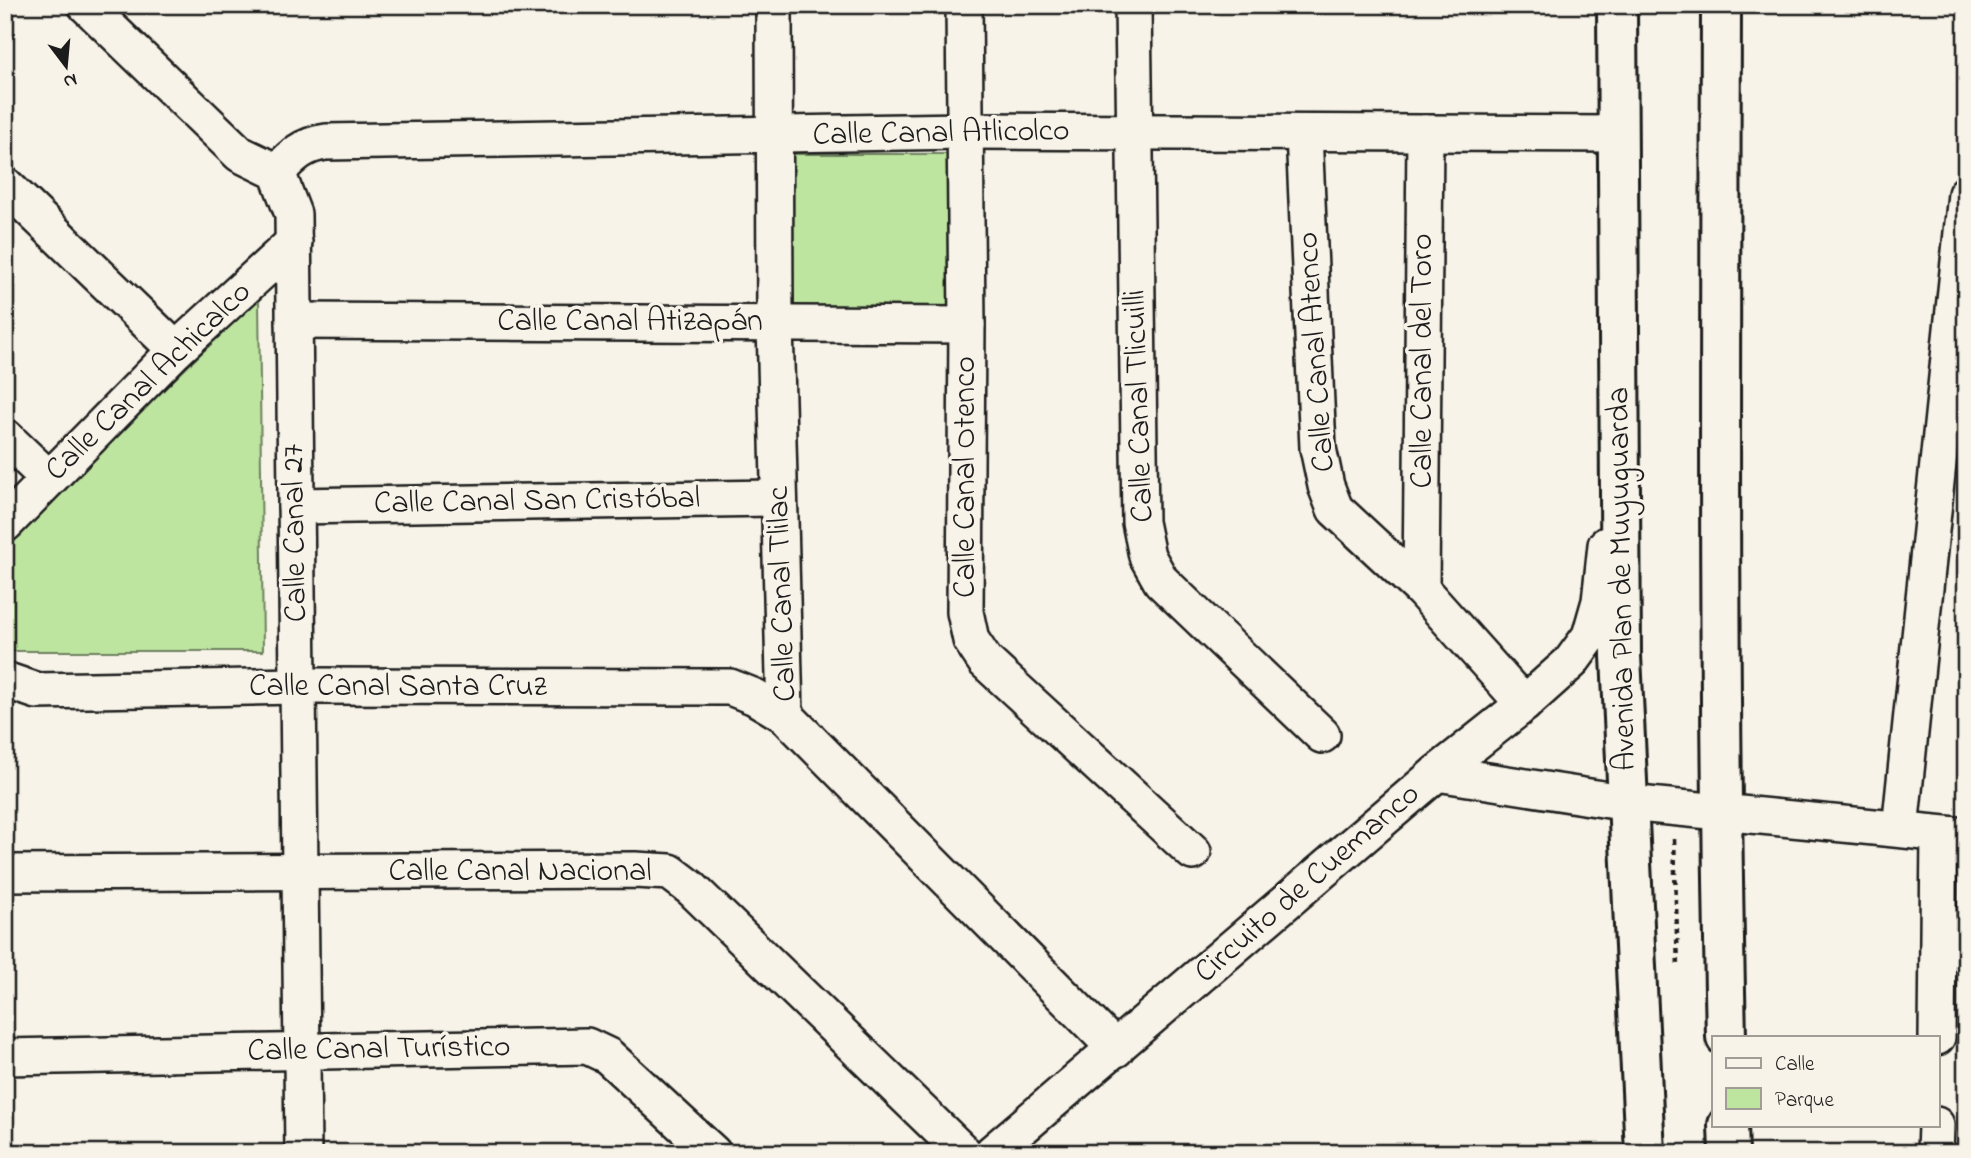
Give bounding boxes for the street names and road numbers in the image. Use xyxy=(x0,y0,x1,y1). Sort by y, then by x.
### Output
street label: Calle Canal Atlicolco xyxy=(812,108,1070,160)
street label: Calle Canal Atenco xyxy=(1285,230,1349,474)
street label: Calle Canal del Toro xyxy=(1400,233,1447,489)
street label: Calle Canal Achicalco xyxy=(35,271,263,493)
street label: Calle Canal Tlicuilli xyxy=(1112,289,1168,523)
street label: Calle Canal Atizapán xyxy=(497,299,763,346)
street label: Calle Canal Otenco xyxy=(943,356,990,598)
street label: Avenida Plan de Muyuguarda xyxy=(1596,387,1650,771)
street label: Calle Canal 27 xyxy=(271,443,321,623)
street label: Calle Canal San Cristóbal xyxy=(373,476,701,528)
street label: Calle Canal Tlilac xyxy=(756,485,810,703)
street label: Calle Canal Santa Cruz xyxy=(249,664,548,711)
street label: Circuito de Cuemanco xyxy=(1185,772,1431,996)
street label: Calle Canal Nacional xyxy=(388,849,652,896)
street label: Calle Canal Turístico xyxy=(247,1024,511,1076)

